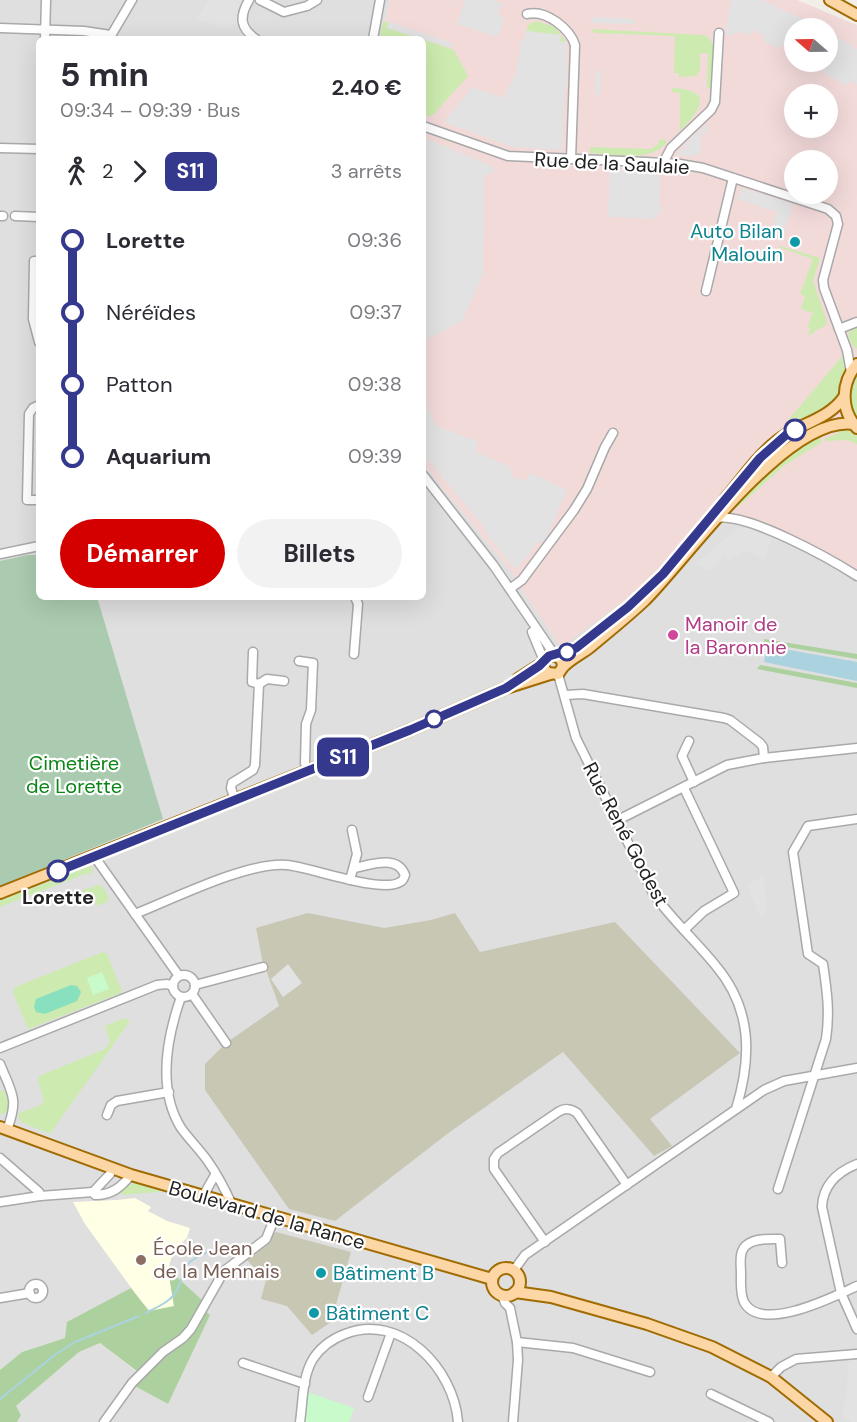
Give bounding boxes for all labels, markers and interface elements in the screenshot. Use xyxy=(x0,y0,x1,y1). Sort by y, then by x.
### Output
north arrow xyxy=(784,18,838,72)
map controls xyxy=(784,18,838,204)
text: 5 min xyxy=(60,53,149,96)
text: 2.40 € xyxy=(331,73,402,102)
button: + xyxy=(784,84,838,138)
text: 09:34 – 09:39 · Bus xyxy=(60,97,241,123)
street label: Rue de la Saulaie xyxy=(534,146,690,180)
button: − xyxy=(784,150,838,204)
icon: walk xyxy=(60,155,93,188)
icon: forward xyxy=(123,155,156,188)
text: S11 xyxy=(177,157,205,185)
text: 2 xyxy=(102,158,114,184)
text: 3 arrêts xyxy=(331,158,402,184)
place label: Auto Bilan Malouin xyxy=(690,218,783,267)
text: Lorette xyxy=(106,226,185,255)
text: 09:36 xyxy=(347,227,402,253)
marker: Auto Bilan Malouin xyxy=(788,235,802,249)
text: Néréïdes xyxy=(106,298,196,327)
text: 09:37 xyxy=(350,299,402,325)
text: Patton xyxy=(106,370,173,399)
text: 09:38 xyxy=(348,371,402,397)
unlabelled marker xyxy=(784,419,806,441)
text: Aquarium xyxy=(106,442,211,471)
text: 09:39 xyxy=(348,443,402,469)
button: Démarrer xyxy=(60,519,225,588)
button: Billets xyxy=(237,519,402,588)
place label: Manoir de la Baronnie xyxy=(685,611,787,660)
marker: Manoir de la Baronnie xyxy=(666,628,680,642)
unlabelled marker xyxy=(558,643,576,661)
unlabelled marker xyxy=(425,710,443,728)
line badge: S11 xyxy=(308,738,378,777)
text: S11 xyxy=(329,743,357,771)
park label: Cimetière de Lorette xyxy=(26,750,122,799)
street label: Rue René Godest xyxy=(577,758,675,911)
marker: Lorette xyxy=(47,860,69,882)
place label: Lorette xyxy=(22,884,94,910)
street label: Boulevard de la Rance xyxy=(166,1174,368,1256)
place label: École Jean de la Mennais xyxy=(153,1235,280,1284)
marker: École Jean de la Mennais xyxy=(134,1253,148,1267)
place label: Bâtiment B xyxy=(333,1260,434,1286)
marker: Bâtiment B xyxy=(314,1266,328,1280)
place label: Bâtiment C xyxy=(326,1300,429,1326)
marker: Bâtiment C xyxy=(307,1306,321,1320)

